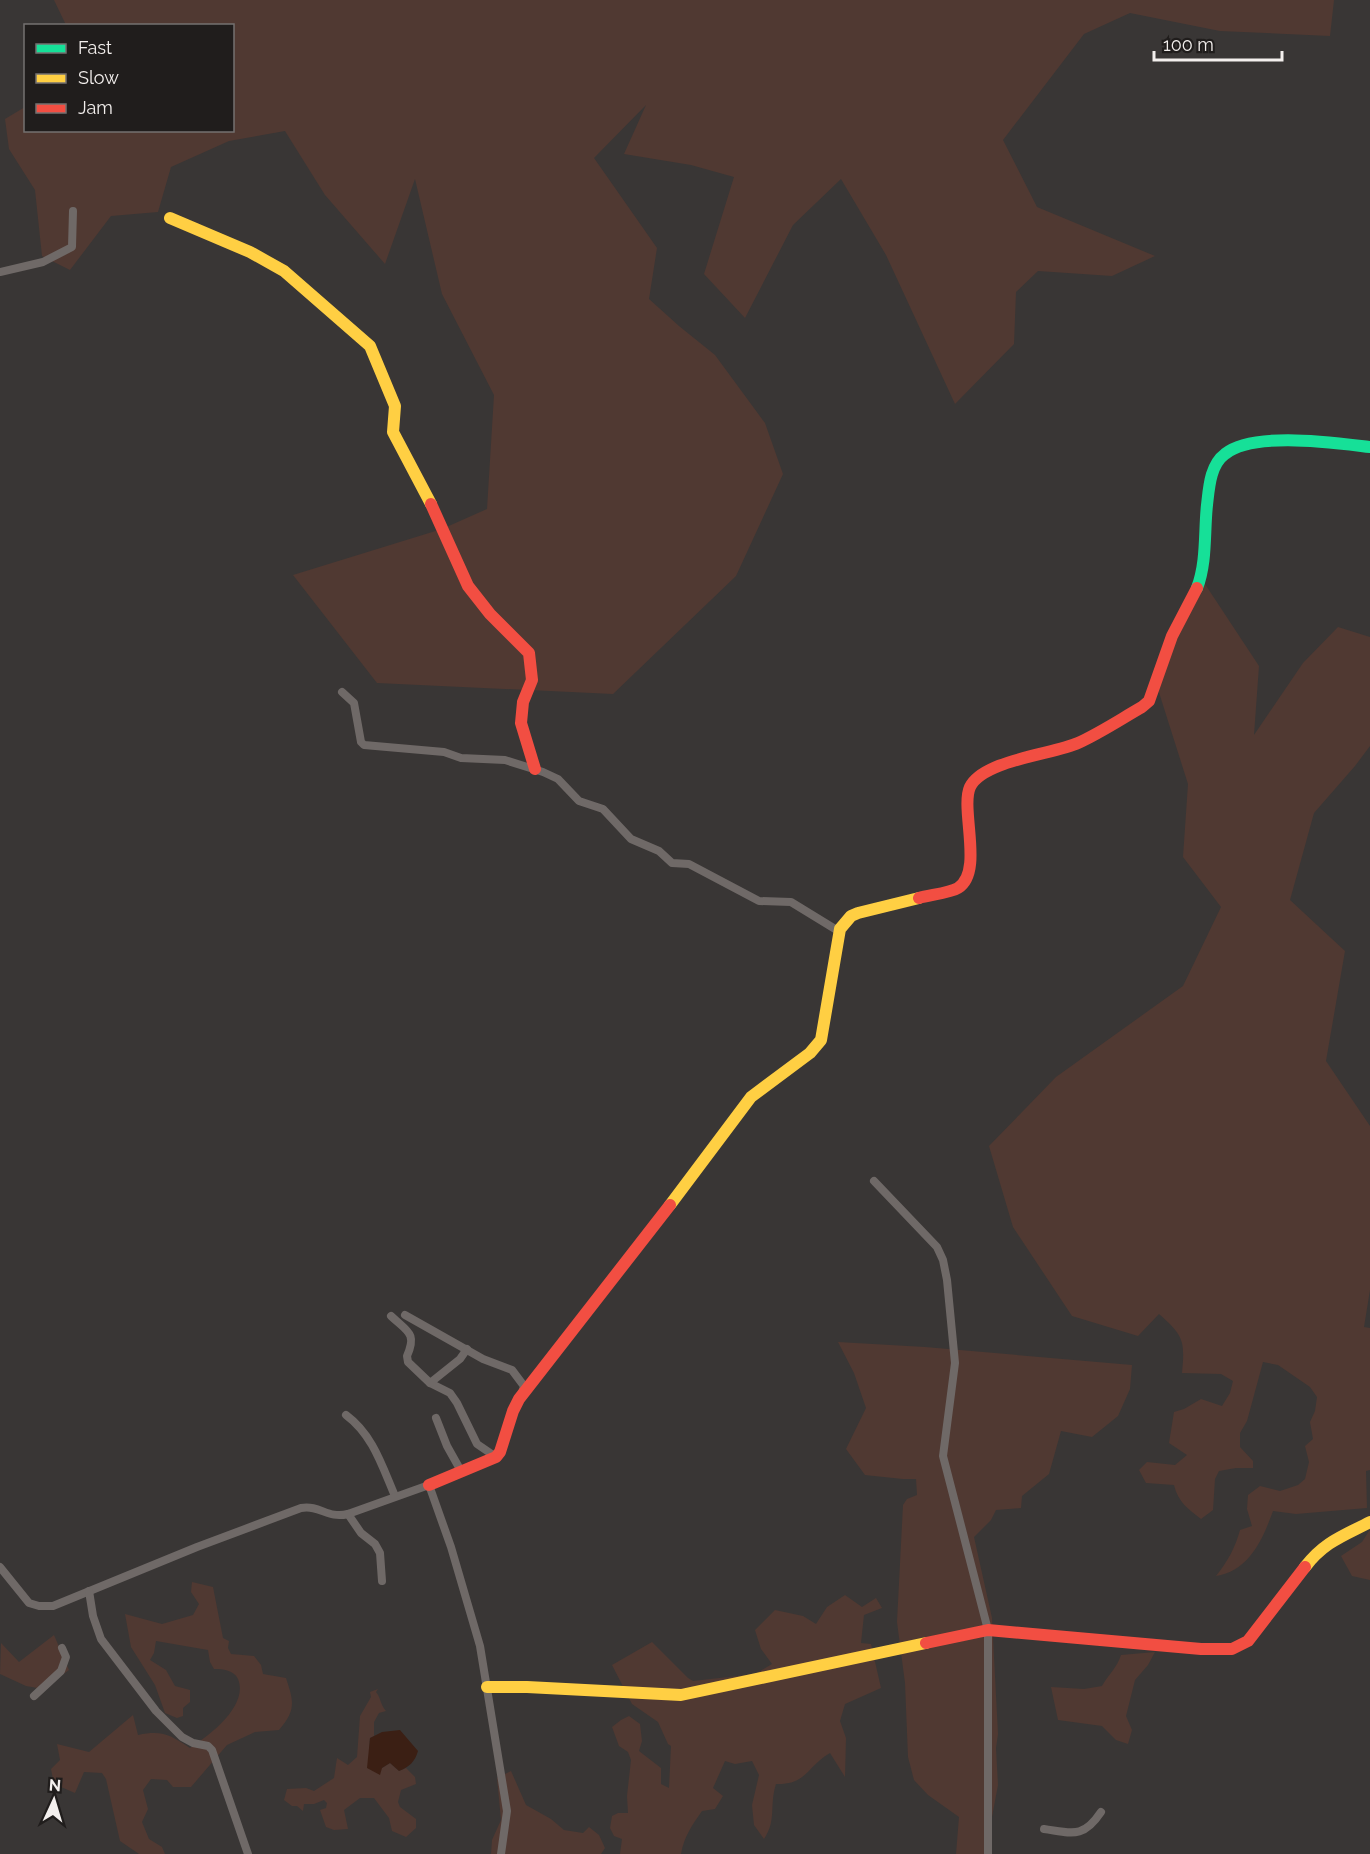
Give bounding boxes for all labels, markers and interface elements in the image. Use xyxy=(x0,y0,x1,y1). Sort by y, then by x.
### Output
legend xyxy=(24,24,234,132)
scale bar xyxy=(1154,24,1282,62)
text: 100 m xyxy=(1163,34,1214,55)
text: Fast xyxy=(78,37,112,58)
text: Slow xyxy=(78,67,119,88)
text: Jam xyxy=(78,97,113,118)
north arrow xyxy=(24,1770,84,1830)
text: N xyxy=(48,1776,62,1795)

